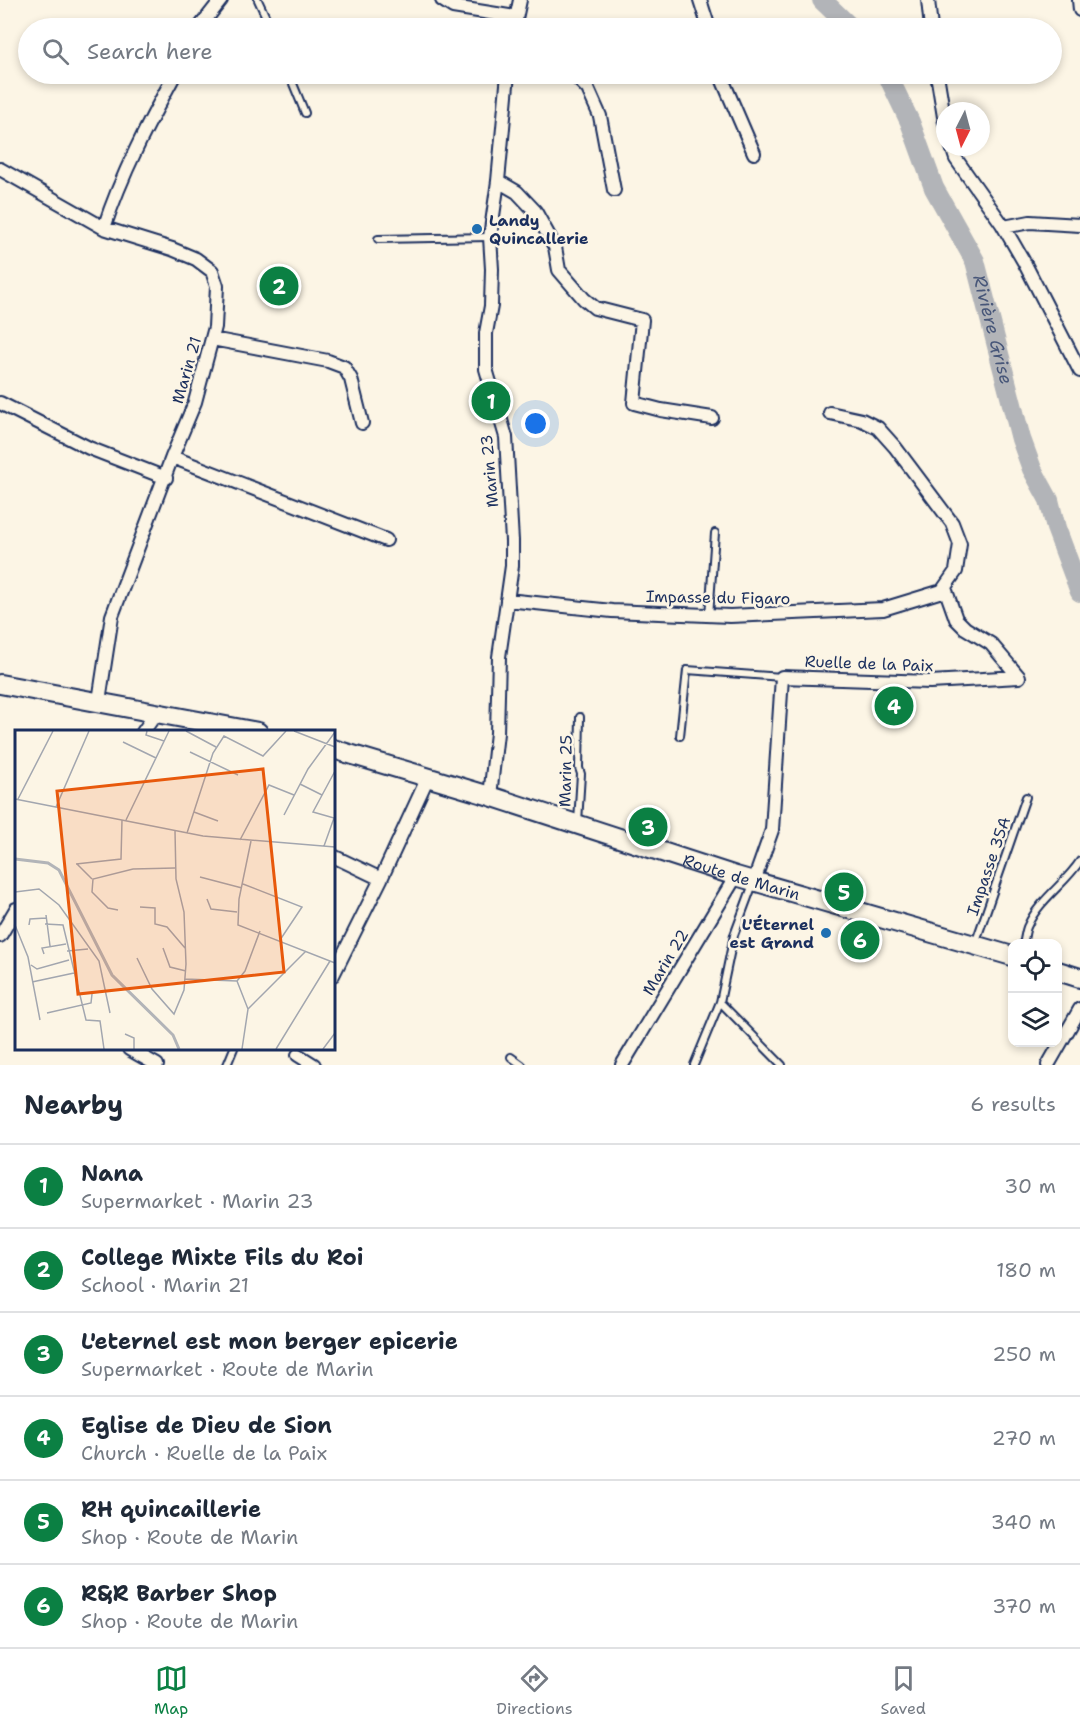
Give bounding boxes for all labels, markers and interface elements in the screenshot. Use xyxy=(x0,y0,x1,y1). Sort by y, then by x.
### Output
search box xyxy=(18,18,1062,84)
icon: search xyxy=(39,35,72,68)
text: Search here xyxy=(87,37,213,66)
north arrow xyxy=(936,102,990,156)
place label: Landy Quincallerie xyxy=(489,210,589,249)
marker: Landy Quincallerie xyxy=(470,222,484,236)
pin: 2 xyxy=(260,264,298,308)
water label: Rivière Grise xyxy=(967,272,1018,387)
street label: Marin 21 xyxy=(167,334,206,406)
pin: 1 xyxy=(472,378,510,424)
your location xyxy=(521,409,550,438)
street label: Marin 23 xyxy=(476,434,503,508)
street label: Impasse du Figaro xyxy=(646,586,790,609)
street label: Ruelle de la Paix xyxy=(804,651,934,676)
pin: 4 xyxy=(874,684,914,728)
inset map xyxy=(15,730,334,1050)
street label: Marin 25 xyxy=(554,735,577,807)
pin: 3 xyxy=(628,804,668,850)
street label: Impasse 35A xyxy=(962,814,1015,918)
street label: Route de Marin xyxy=(680,849,802,905)
pin: 5 xyxy=(824,870,864,914)
place label: L'Éternel est Grand xyxy=(730,914,814,953)
pin: 6 xyxy=(840,918,880,962)
street label: Marin 22 xyxy=(638,925,693,999)
marker: L'Éternel est Grand xyxy=(819,926,833,940)
map controls xyxy=(1008,939,1062,1047)
button: locate xyxy=(1008,939,1062,993)
button: layers xyxy=(1008,993,1062,1047)
text: Nearby xyxy=(24,1087,123,1122)
text: 6 results xyxy=(970,1091,1056,1117)
text: Nana xyxy=(81,1159,143,1188)
text: 1 xyxy=(39,1173,48,1199)
text: 30 m xyxy=(1004,1173,1056,1199)
text: Supermarket · Marin 23 xyxy=(81,1188,314,1214)
text: College Mixte Fils du Roi xyxy=(81,1243,363,1272)
text: 2 xyxy=(37,1257,51,1283)
text: 180 m xyxy=(996,1257,1056,1283)
text: School · Marin 21 xyxy=(81,1272,249,1298)
text: L'eternel est mon berger epicerie xyxy=(81,1327,458,1356)
text: 3 xyxy=(37,1341,51,1367)
text: 250 m xyxy=(992,1341,1056,1367)
text: Supermarket · Route de Marin xyxy=(81,1356,374,1382)
text: Eglise de Dieu de Sion xyxy=(81,1411,332,1440)
text: 4 xyxy=(37,1425,51,1451)
text: 270 m xyxy=(992,1425,1056,1451)
text: Church · Ruelle de la Paix xyxy=(81,1440,327,1466)
text: RH quincaillerie xyxy=(81,1495,261,1524)
text: 5 xyxy=(37,1509,50,1535)
text: 340 m xyxy=(991,1509,1056,1535)
text: Shop · Route de Marin xyxy=(81,1524,298,1550)
text: R&R Barber Shop xyxy=(81,1579,277,1608)
text: 6 xyxy=(37,1593,51,1619)
text: 370 m xyxy=(992,1593,1056,1619)
text: Shop · Route de Marin xyxy=(81,1608,298,1634)
tab: Map xyxy=(154,1662,188,1719)
tab: Directions xyxy=(496,1662,573,1719)
tab: Saved xyxy=(881,1662,926,1719)

